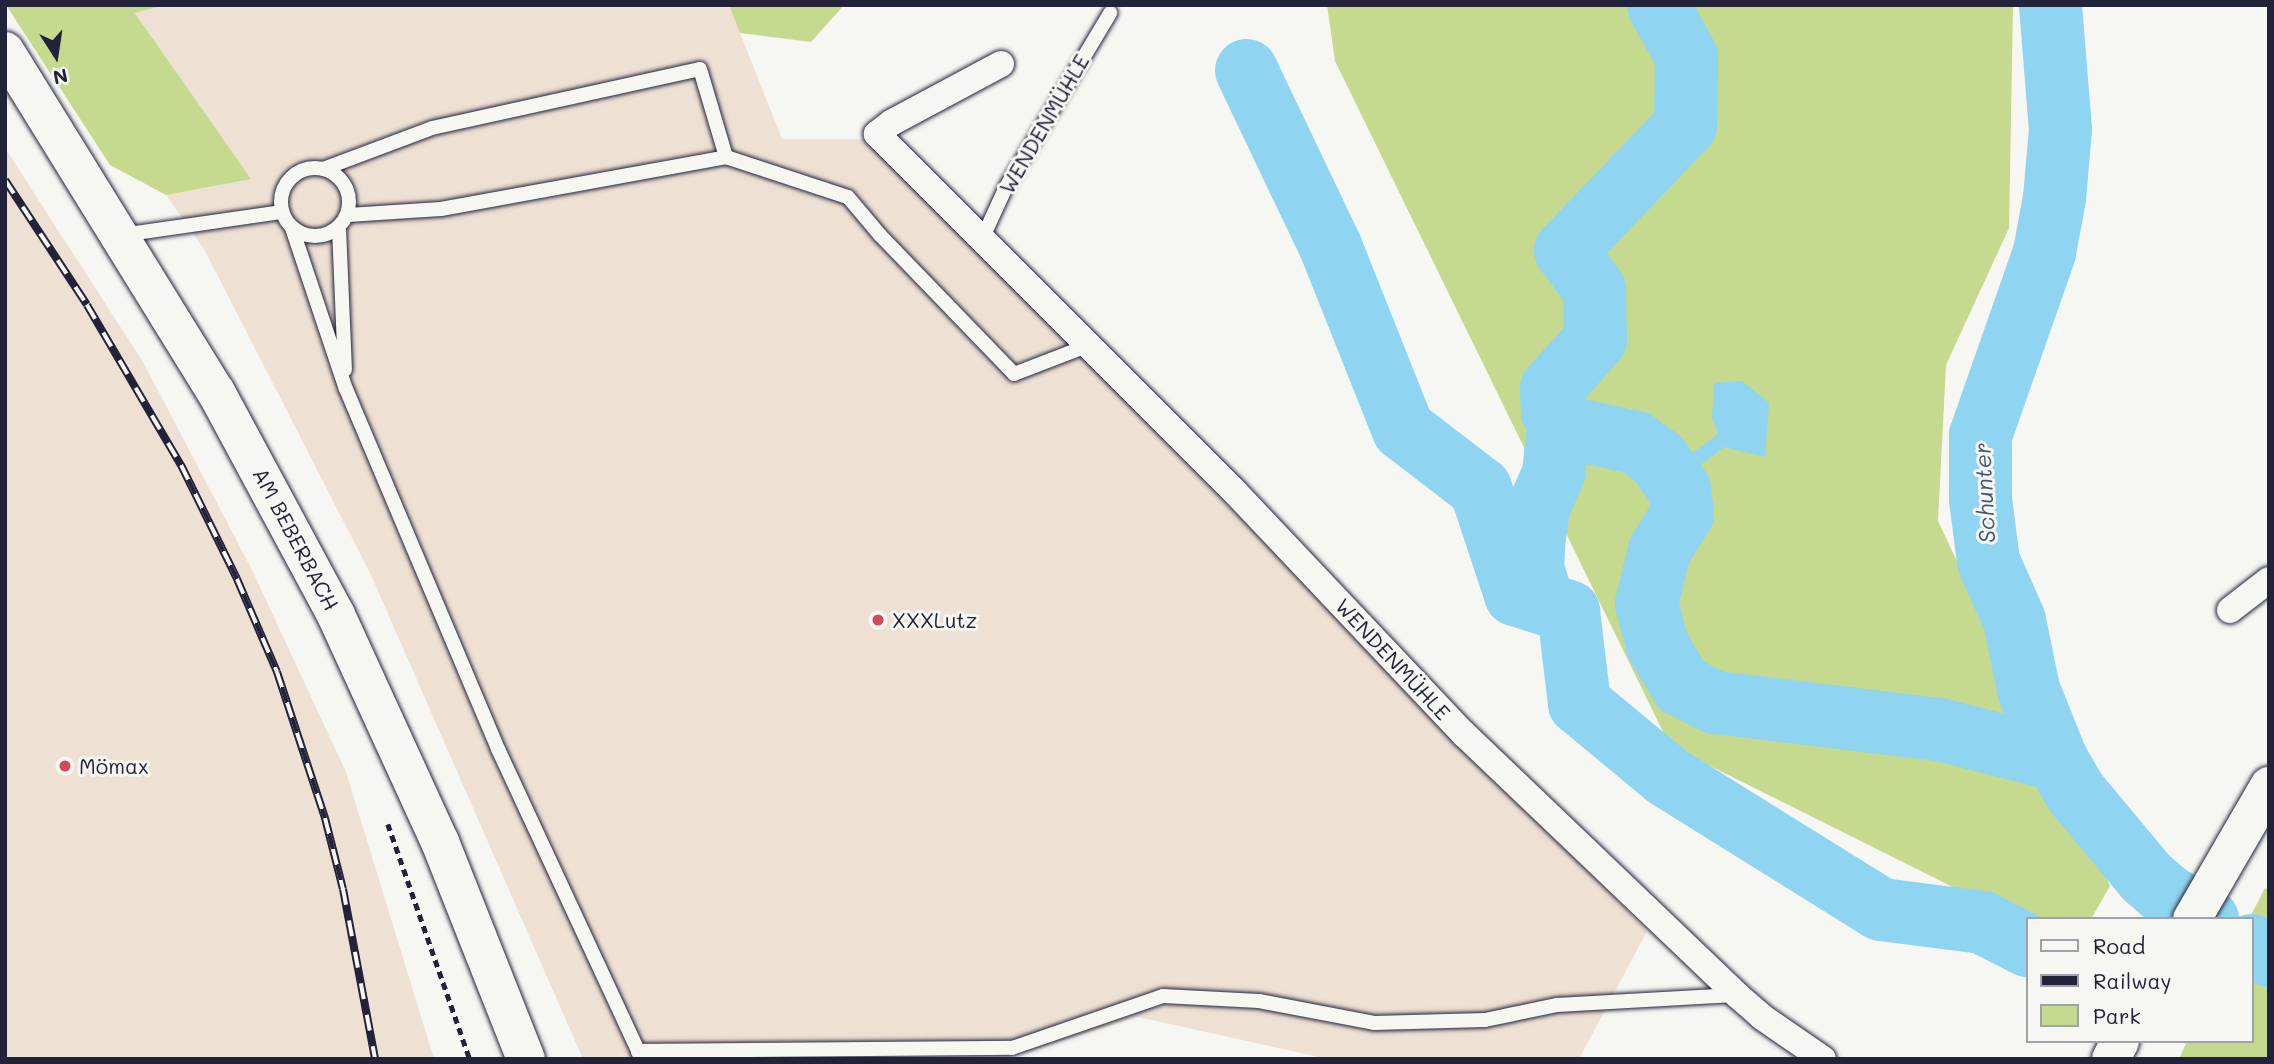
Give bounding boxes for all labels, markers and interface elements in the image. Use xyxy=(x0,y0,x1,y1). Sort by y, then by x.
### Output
north arrow xyxy=(21,21,91,91)
street label: WENDENMÜHLE xyxy=(994,50,1094,198)
text: N xyxy=(51,63,70,91)
water label: Schunter xyxy=(1968,442,2000,544)
street label: AM BEBERBACH xyxy=(248,463,344,615)
street label: WENDENMÜHLE xyxy=(1330,593,1456,725)
place label: XXXLutz xyxy=(892,607,977,633)
marker: XXXLutz xyxy=(870,612,886,628)
place label: Mömax xyxy=(79,753,149,779)
marker: Mömax xyxy=(57,758,73,774)
legend xyxy=(2025,917,2253,1043)
text: Road xyxy=(2093,932,2145,959)
text: Railway xyxy=(2093,967,2172,994)
text: Park xyxy=(2093,1002,2141,1029)

